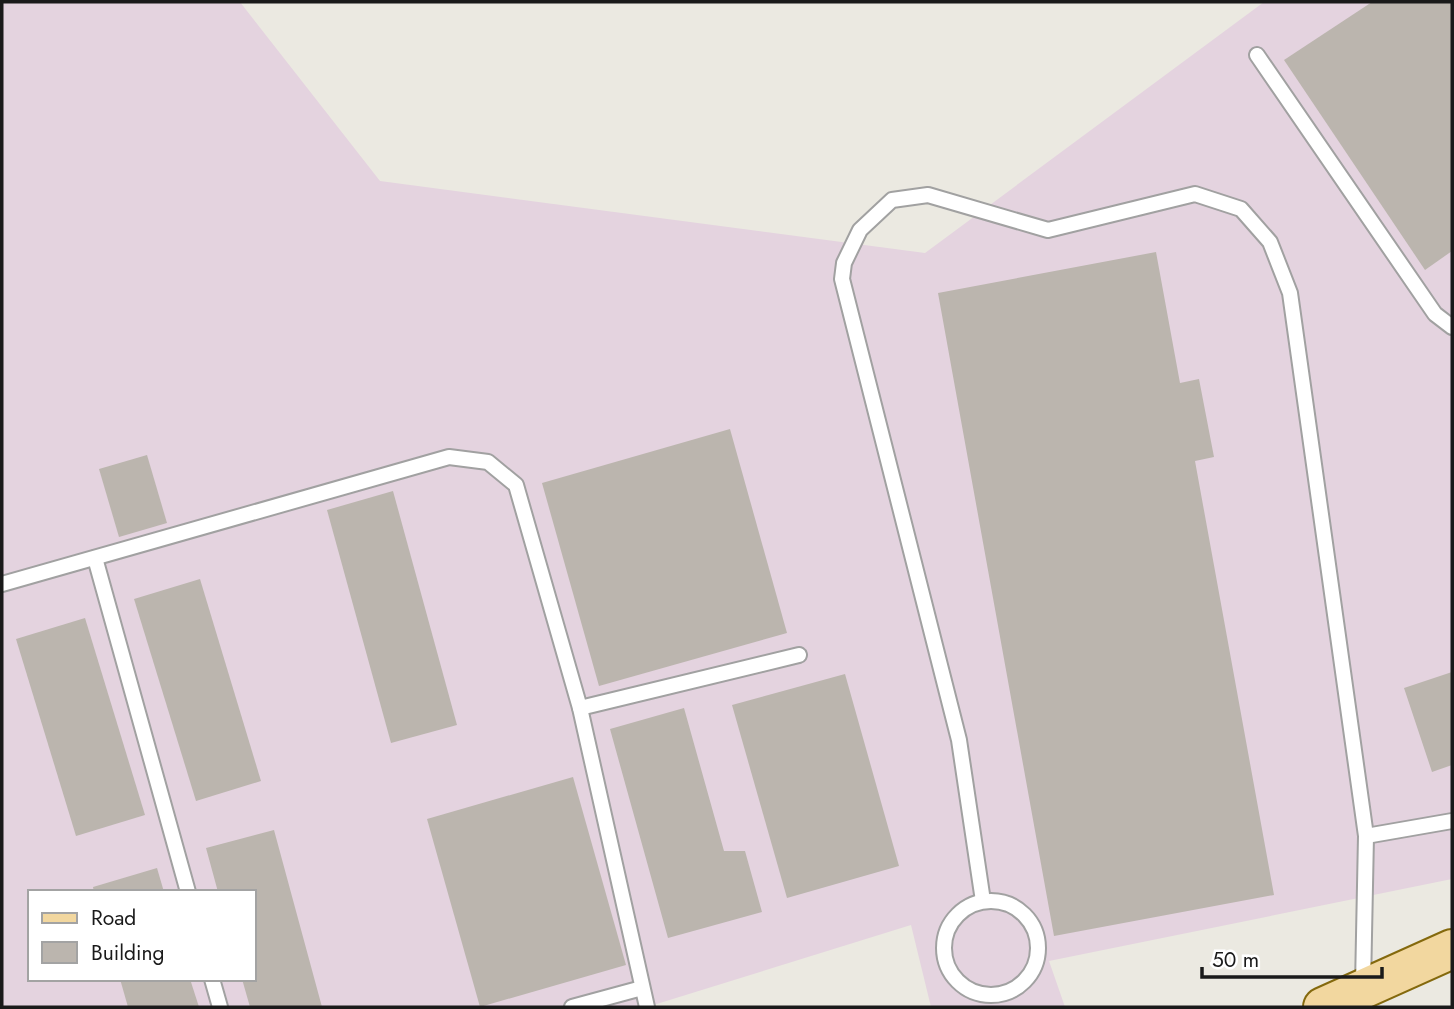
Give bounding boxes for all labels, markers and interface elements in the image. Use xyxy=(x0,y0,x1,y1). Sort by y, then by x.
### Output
legend xyxy=(28,890,256,981)
text: Road xyxy=(91,903,136,933)
scale bar xyxy=(1202,936,1382,980)
text: Building xyxy=(91,938,164,968)
text: 50 m xyxy=(1212,945,1259,975)

